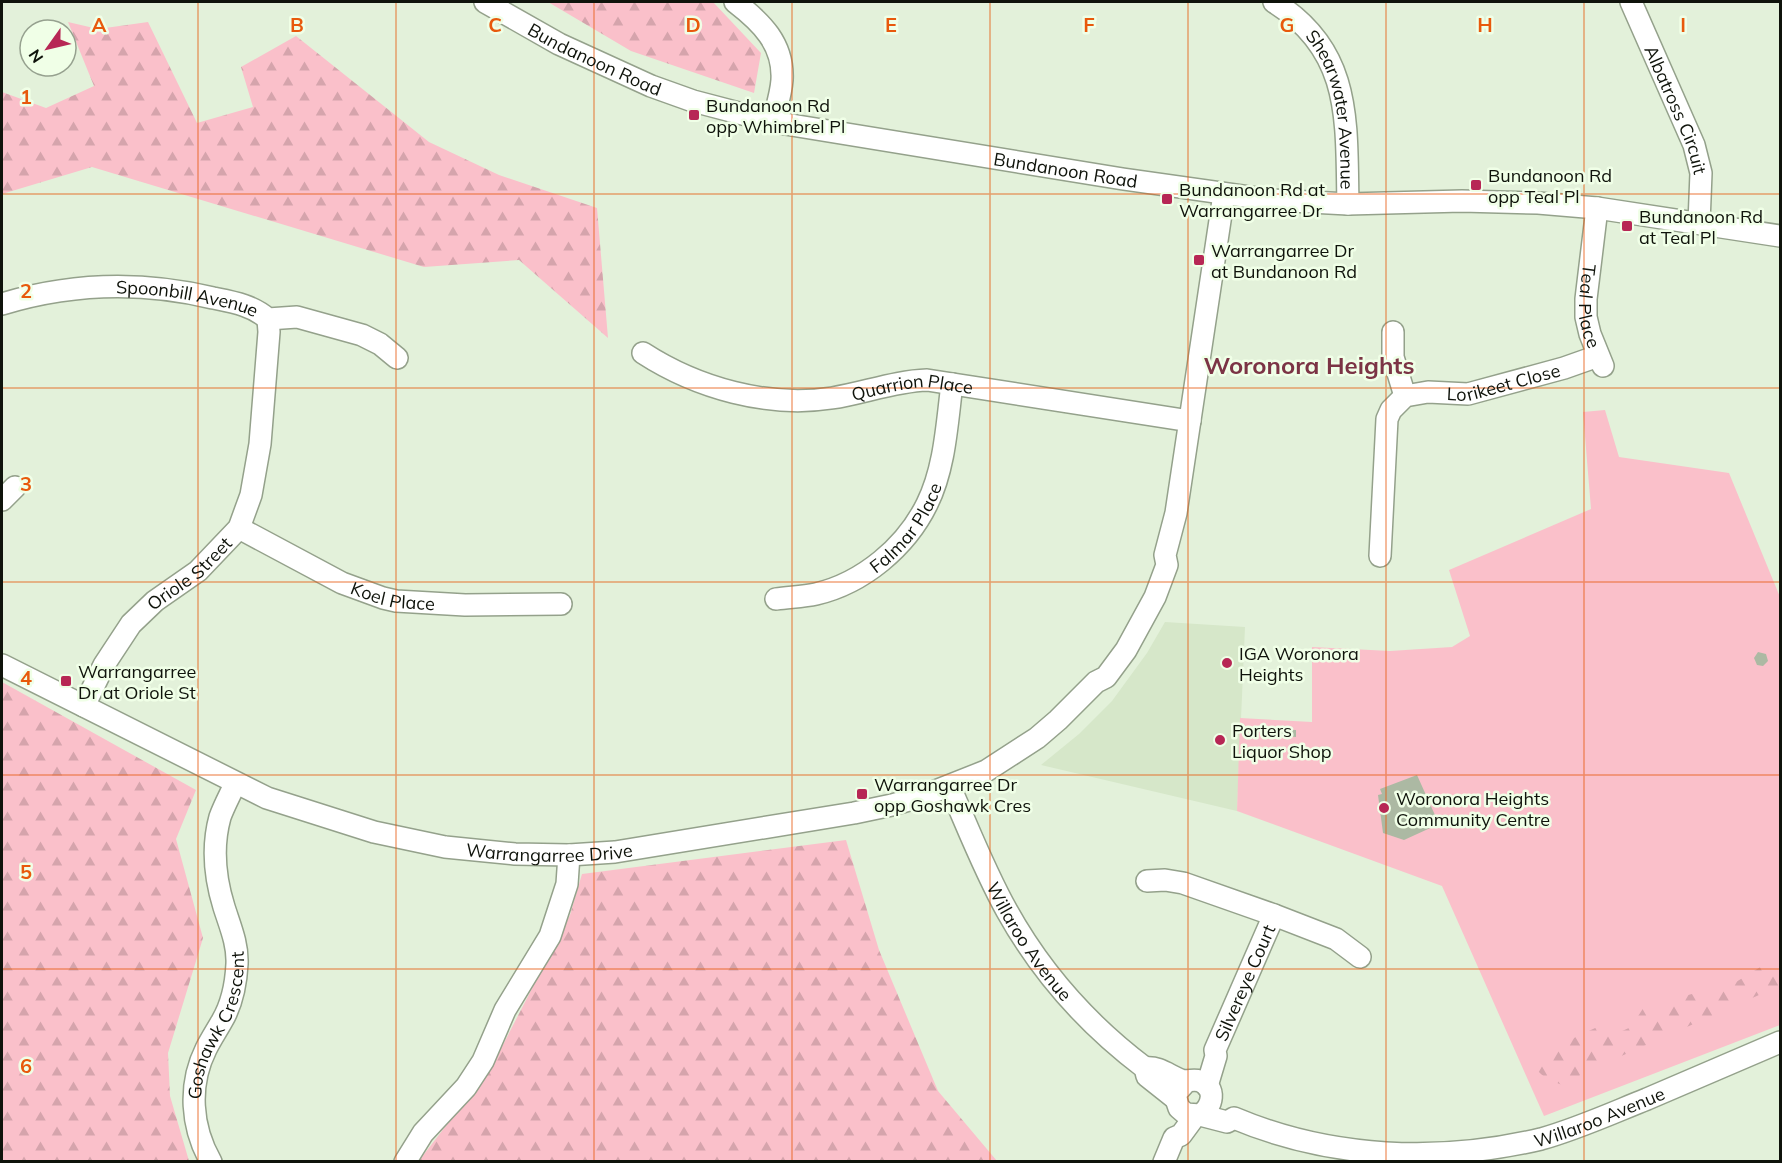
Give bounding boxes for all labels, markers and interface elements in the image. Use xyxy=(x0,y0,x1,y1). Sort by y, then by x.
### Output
text: A xyxy=(92,12,107,37)
text: B xyxy=(290,12,304,37)
text: C xyxy=(488,12,502,37)
text: D xyxy=(685,12,701,37)
text: E xyxy=(885,12,897,37)
text: F xyxy=(1083,12,1095,37)
text: G xyxy=(1280,12,1294,37)
text: H xyxy=(1477,12,1493,37)
text: I xyxy=(1680,12,1686,37)
street label: Bundanoon Road xyxy=(524,17,665,100)
north arrow xyxy=(18,18,78,78)
street label: Shearwater Avenue xyxy=(1301,25,1359,190)
street label: Albatross Circuit xyxy=(1640,41,1712,176)
text: N xyxy=(24,46,47,67)
text: 1 xyxy=(20,84,32,109)
place label: Bundanoon Rd opp Whimbrel Pl xyxy=(706,94,845,138)
marker: Bundanoon Rd opp Whimbrel Pl xyxy=(687,108,701,122)
street label: Bundanoon Road xyxy=(992,147,1139,192)
place label: Bundanoon Rd opp Teal Pl xyxy=(1488,164,1612,208)
place label: Bundanoon Rd at Warrangarree Dr xyxy=(1179,178,1325,222)
marker: Bundanoon Rd opp Teal Pl xyxy=(1469,178,1483,192)
marker: Bundanoon Rd at Warrangarree Dr xyxy=(1160,192,1174,206)
place label: Bundanoon Rd at Teal Pl xyxy=(1639,205,1763,249)
marker: Bundanoon Rd at Teal Pl xyxy=(1620,219,1634,233)
place label: Warrangarree Dr at Bundanoon Rd xyxy=(1211,239,1357,283)
marker: Warrangarree Dr at Bundanoon Rd xyxy=(1192,253,1206,267)
street label: Teal Place xyxy=(1574,263,1606,351)
street label: Spoonbill Avenue xyxy=(116,275,262,322)
text: 2 xyxy=(20,278,32,303)
district label: Woronora Heights xyxy=(1203,350,1415,380)
street label: Lorikeet Close xyxy=(1446,358,1563,405)
street label: Quarrion Place xyxy=(849,368,975,405)
text: 3 xyxy=(20,471,32,496)
street label: Falmar Place xyxy=(865,479,946,578)
street label: Oriole Street xyxy=(141,532,236,615)
street label: Koel Place xyxy=(348,576,436,615)
place label: IGA Woronora Heights xyxy=(1239,642,1359,686)
marker: IGA Woronora Heights xyxy=(1220,656,1234,670)
place label: Warrangarree Dr at Oriole St xyxy=(78,660,196,704)
text: 4 xyxy=(20,665,32,690)
marker: Warrangarree Dr at Oriole St xyxy=(59,674,73,688)
place label: Porters Liquor Shop xyxy=(1232,719,1332,763)
marker: Porters Liquor Shop xyxy=(1213,733,1227,747)
place label: Warrangarree Dr opp Goshawk Cres xyxy=(874,773,1031,817)
marker: Warrangarree Dr opp Goshawk Cres xyxy=(855,787,869,801)
place label: Woronora Heights Community Centre xyxy=(1396,787,1550,831)
marker: Woronora Heights Community Centre xyxy=(1377,801,1391,815)
street label: Warrangarree Drive xyxy=(465,838,634,867)
text: 5 xyxy=(20,859,32,884)
street label: Willaroo Avenue xyxy=(982,878,1077,1005)
street label: Silvereye Court xyxy=(1209,921,1280,1044)
street label: Goshawk Crescent xyxy=(182,950,249,1100)
text: 6 xyxy=(20,1053,32,1078)
street label: Willaroo Avenue xyxy=(1531,1081,1668,1152)

